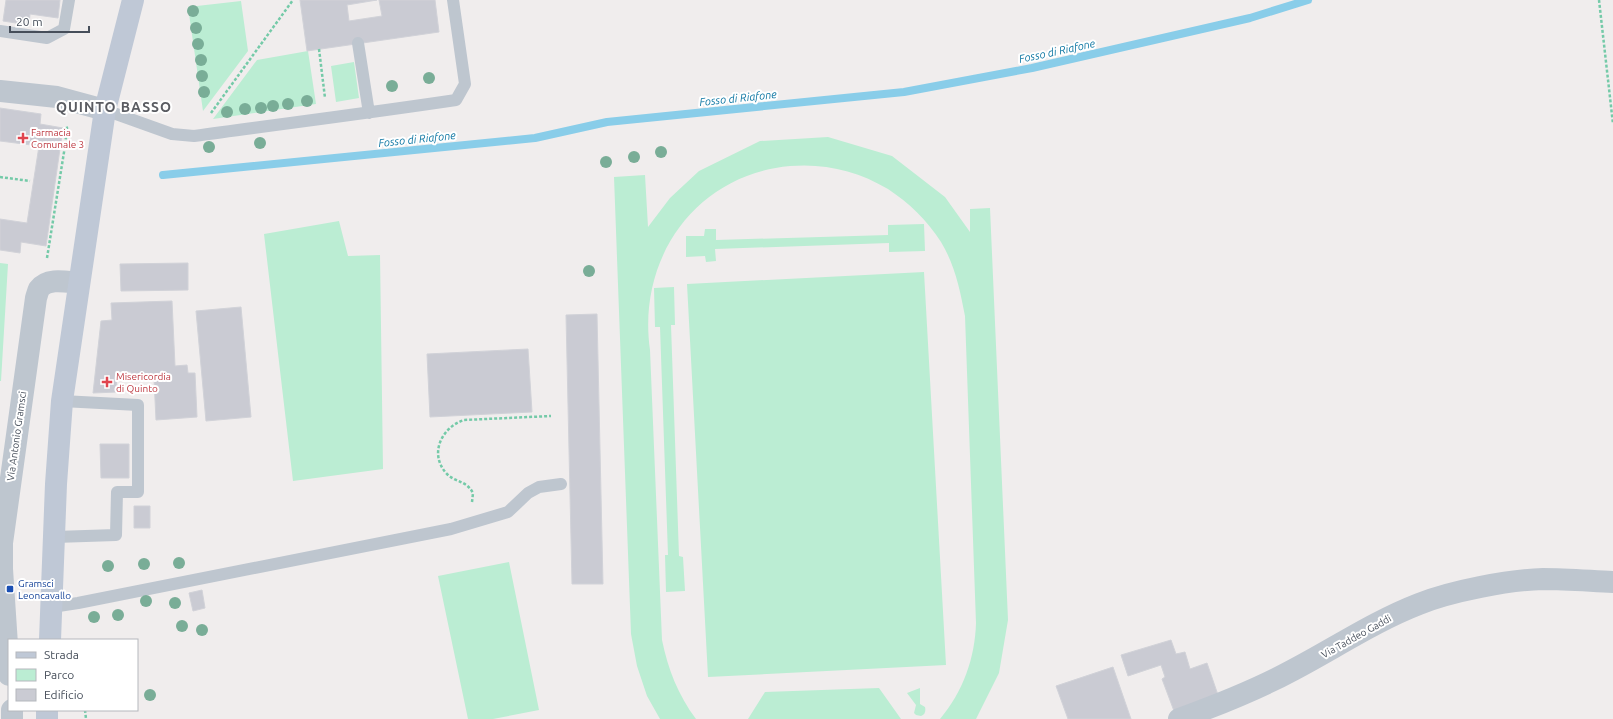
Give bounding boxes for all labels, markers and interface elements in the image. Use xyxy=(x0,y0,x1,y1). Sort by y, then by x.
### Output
scale bar xyxy=(10,8,89,34)
text: 20 m xyxy=(16,15,43,28)
water label: Fosso di Riafone xyxy=(1018,37,1097,65)
water label: Fosso di Riafone xyxy=(699,88,778,108)
district label: QUINTO BASSO xyxy=(56,99,172,115)
place label: Farmacia Comunale 3 xyxy=(31,127,84,150)
water label: Fosso di Riafone xyxy=(378,129,457,149)
marker: Farmacia Comunale 3 xyxy=(18,133,28,143)
place label: Misericordia di Quinto xyxy=(116,371,171,394)
marker: Misericordia di Quinto xyxy=(101,376,113,388)
street label: Via Antonio Gramsci xyxy=(5,391,28,482)
place label: Gramsci Leoncavallo xyxy=(18,578,71,601)
marker: Gramsci Leoncavallo xyxy=(5,584,15,594)
street label: Via Taddeo Gaddi xyxy=(1319,613,1393,660)
legend xyxy=(8,639,138,711)
text: Strada xyxy=(44,648,79,661)
text: Parco xyxy=(44,668,74,681)
text: Edificio xyxy=(44,688,84,701)

